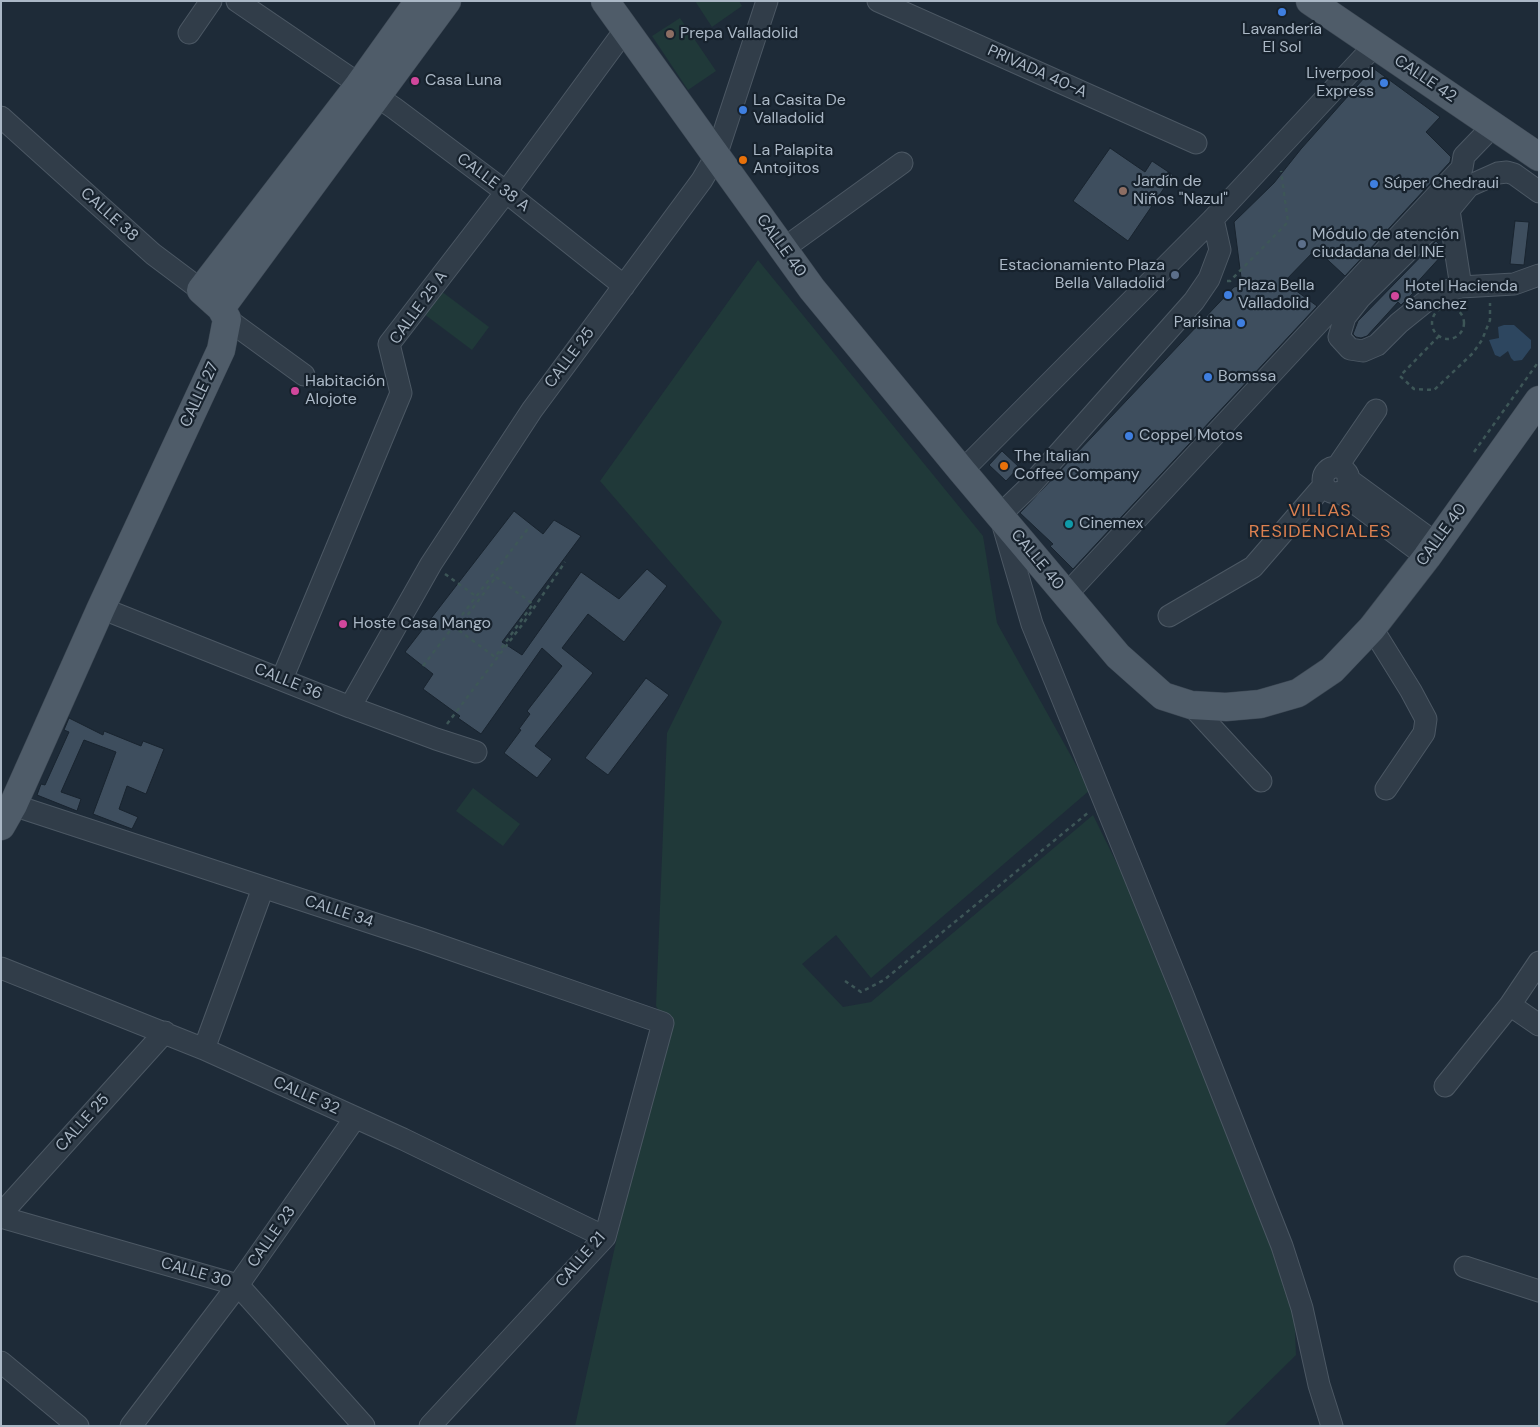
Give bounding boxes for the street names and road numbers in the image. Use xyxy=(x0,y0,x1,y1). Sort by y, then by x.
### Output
street label: PRIVADA 40-A xyxy=(984,42,1090,102)
street label: CALLE 42 xyxy=(1390,51,1460,107)
street label: CALLE 38 A xyxy=(453,149,533,217)
street label: CALLE 38 xyxy=(76,184,142,246)
street label: CALLE 40 xyxy=(752,211,810,281)
street label: CALLE 25 A xyxy=(386,268,452,348)
street label: CALLE 25 xyxy=(541,324,599,392)
street label: CALLE 27 xyxy=(177,359,223,431)
street label: CALLE 40 xyxy=(1413,500,1471,570)
street label: CALLE 40 xyxy=(1006,526,1068,594)
street label: CALLE 36 xyxy=(251,660,325,704)
street label: CALLE 34 xyxy=(302,892,376,932)
street label: CALLE 32 xyxy=(270,1073,342,1119)
street label: CALLE 25 xyxy=(52,1090,114,1156)
street label: CALLE 23 xyxy=(244,1203,300,1271)
street label: CALLE 21 xyxy=(552,1229,610,1291)
street label: CALLE 30 xyxy=(159,1254,233,1292)

